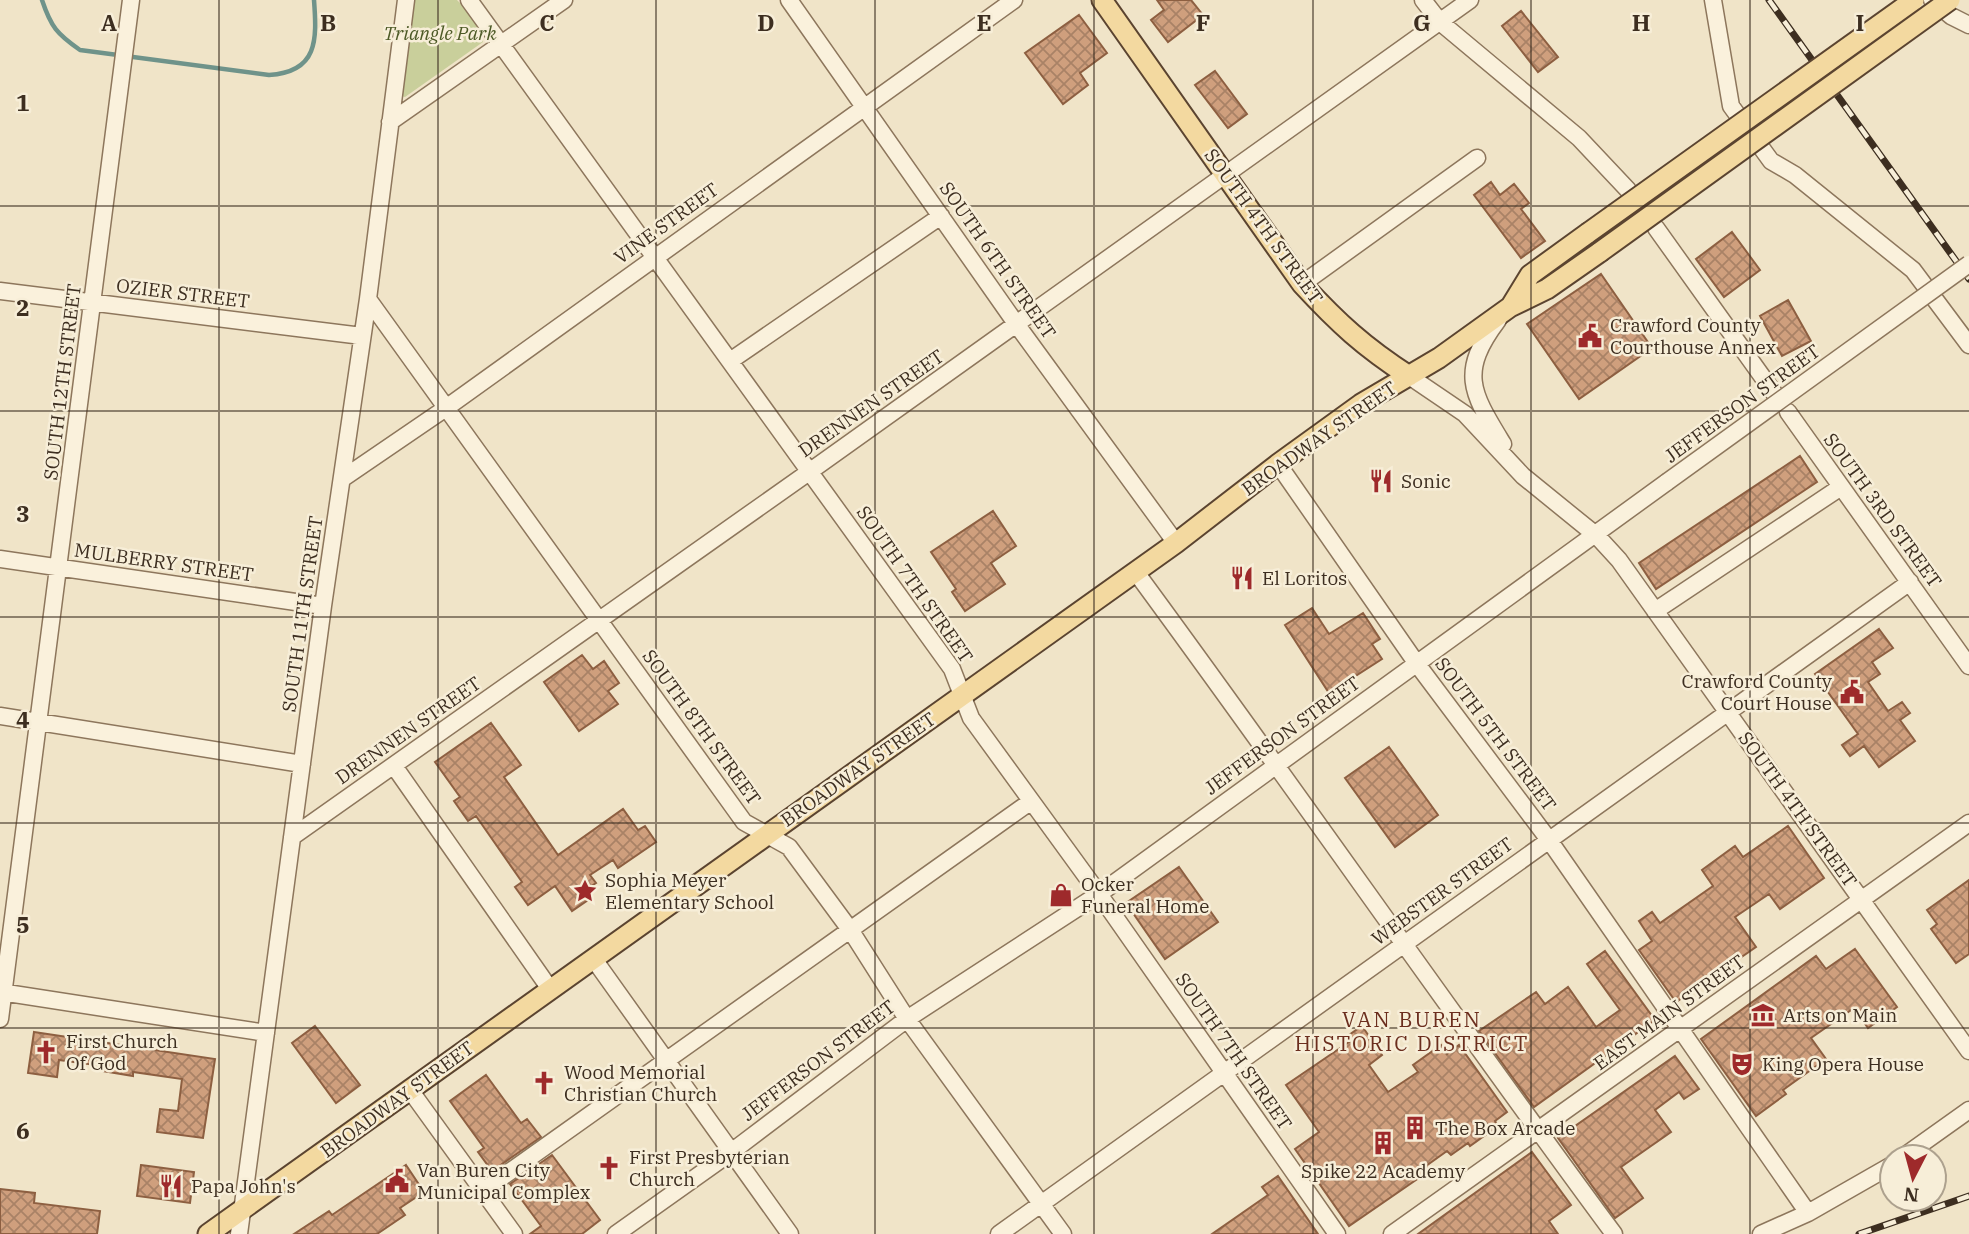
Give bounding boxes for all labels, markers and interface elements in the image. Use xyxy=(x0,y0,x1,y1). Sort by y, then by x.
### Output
text: A xyxy=(101,7,117,37)
text: B xyxy=(320,7,336,37)
text: C xyxy=(539,7,555,37)
text: D xyxy=(757,7,775,37)
text: E xyxy=(976,7,992,37)
text: F xyxy=(1196,7,1210,37)
text: G xyxy=(1413,7,1431,37)
text: H xyxy=(1632,7,1650,37)
text: I xyxy=(1856,7,1864,37)
park label: Triangle Park xyxy=(384,21,497,45)
text: 1 xyxy=(16,87,30,117)
street label: SOUTH 4TH STREET xyxy=(1199,144,1329,308)
street label: VINE STREET xyxy=(609,177,723,269)
street label: SOUTH 6TH STREET xyxy=(935,177,1061,343)
street label: OZIER STREET xyxy=(115,273,251,313)
street label: SOUTH 12TH STREET xyxy=(38,282,86,482)
text: 2 xyxy=(16,292,30,322)
place label: Crawford County Courthouse Annex xyxy=(1610,313,1776,359)
public building icon: Crawford County Courthouse Annex xyxy=(1576,322,1604,350)
street label: JEFFERSON STREET xyxy=(1660,339,1824,467)
street label: DRENNEN STREET xyxy=(794,344,948,462)
street label: BROADWAY STREET xyxy=(1237,376,1401,500)
street label: SOUTH 3RD STREET xyxy=(1819,428,1947,592)
restaurant icon: Sonic xyxy=(1367,467,1395,495)
place label: Sonic xyxy=(1401,469,1451,493)
text: 3 xyxy=(16,498,30,528)
street label: SOUTH 7TH STREET xyxy=(852,501,978,667)
street label: SOUTH 11TH STREET xyxy=(276,514,328,714)
street label: MULBERRY STREET xyxy=(73,538,255,586)
restaurant icon: El Loritos xyxy=(1228,564,1256,592)
place label: El Loritos xyxy=(1262,566,1347,590)
street label: SOUTH 8TH STREET xyxy=(637,645,767,809)
street label: SOUTH 5TH STREET xyxy=(1430,652,1562,816)
place label: Crawford County Court House xyxy=(1681,669,1833,715)
street label: DRENNEN STREET xyxy=(331,671,485,789)
street label: JEFFERSON STREET xyxy=(1200,671,1364,799)
public building icon: Crawford County Court House xyxy=(1838,678,1866,706)
text: 4 xyxy=(16,704,30,734)
street label: BROADWAY STREET xyxy=(776,707,940,831)
street label: SOUTH 4TH STREET xyxy=(1733,727,1863,891)
street label: WEBSTER STREET xyxy=(1367,832,1517,950)
place label: Sophia Meyer Elementary School xyxy=(605,868,775,914)
place label: Ocker Funeral Home xyxy=(1081,872,1209,918)
place icon: Sophia Meyer Elementary School xyxy=(571,877,599,905)
shop icon: Ocker Funeral Home xyxy=(1047,881,1075,909)
text: 5 xyxy=(16,909,30,939)
street label: EAST MAIN STREET xyxy=(1589,949,1749,1075)
street label: SOUTH 7TH STREET xyxy=(1171,968,1297,1134)
street label: JEFFERSON STREET xyxy=(736,994,900,1126)
museum icon: Arts on Main xyxy=(1749,1001,1777,1029)
place label: Arts on Main xyxy=(1783,1003,1897,1027)
district label: VAN BUREN HISTORIC DISTRICT xyxy=(1295,1005,1529,1057)
place label: First Church Of God xyxy=(66,1029,178,1075)
street label: BROADWAY STREET xyxy=(316,1035,478,1163)
church icon: First Church Of God xyxy=(32,1038,60,1066)
theatre icon: King Opera House xyxy=(1728,1050,1756,1078)
place label: King Opera House xyxy=(1762,1052,1924,1076)
place label: Wood Memorial Christian Church xyxy=(564,1060,718,1106)
church icon: Wood Memorial Christian Church xyxy=(530,1069,558,1097)
building icon: The Box Arcade xyxy=(1401,1114,1429,1142)
text: 6 xyxy=(16,1115,30,1145)
place label: The Box Arcade xyxy=(1435,1116,1575,1140)
building icon: Spike 22 Academy xyxy=(1369,1129,1397,1157)
north arrow xyxy=(1878,1143,1948,1213)
place label: First Presbyterian Church xyxy=(629,1145,790,1191)
church icon: First Presbyterian Church xyxy=(595,1154,623,1182)
place label: Van Buren City Municipal Complex xyxy=(417,1158,591,1204)
place label: Spike 22 Academy xyxy=(1301,1159,1466,1183)
public building icon: Van Buren City Municipal Complex xyxy=(383,1167,411,1195)
restaurant icon: Papa John's xyxy=(157,1172,185,1200)
place label: Papa John's xyxy=(191,1174,296,1198)
text: N xyxy=(1902,1182,1920,1208)

